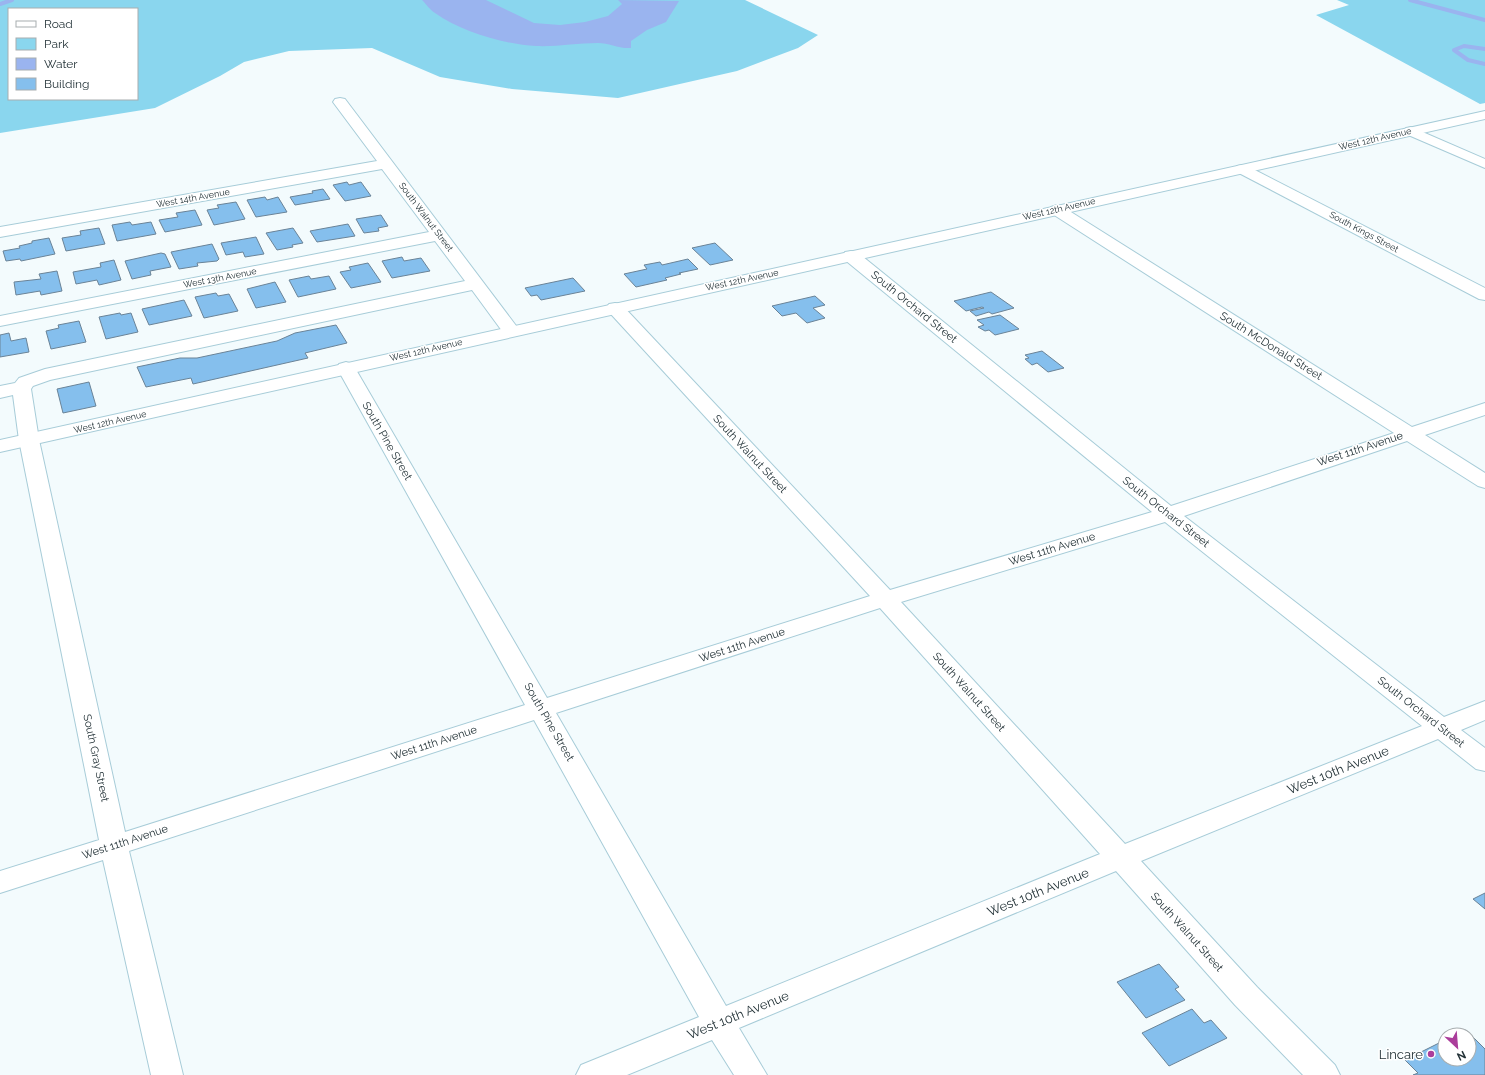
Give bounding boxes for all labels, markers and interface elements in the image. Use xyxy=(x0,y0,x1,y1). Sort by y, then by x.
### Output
legend xyxy=(8,8,138,100)
text: Road xyxy=(44,17,73,31)
text: Park xyxy=(44,37,69,51)
text: Water xyxy=(44,57,78,71)
text: Building xyxy=(44,77,90,91)
street label: West 12th Avenue xyxy=(1338,126,1413,152)
street label: South Walnut Street xyxy=(397,181,455,253)
street label: West 14th Avenue xyxy=(156,186,231,209)
street label: West 12th Avenue xyxy=(1022,196,1097,222)
street label: South Kings Street xyxy=(1328,210,1400,254)
street label: West 13th Avenue xyxy=(183,266,258,290)
street label: West 12th Avenue xyxy=(705,267,780,293)
street label: South Orchard Street xyxy=(868,268,960,346)
street label: South McDonald Street xyxy=(1217,309,1325,383)
street label: West 12th Avenue xyxy=(389,337,464,363)
street label: South Pine Street xyxy=(359,400,415,483)
street label: West 12th Avenue xyxy=(73,409,148,435)
street label: South Walnut Street xyxy=(710,412,790,496)
street label: West 11th Avenue xyxy=(1315,429,1405,469)
street label: South Orchard Street xyxy=(1120,474,1212,550)
street label: West 11th Avenue xyxy=(1007,530,1097,568)
street label: West 11th Avenue xyxy=(697,625,787,665)
street label: South Walnut Street xyxy=(930,650,1008,735)
street label: South Orchard Street xyxy=(1375,674,1467,750)
street label: South Pine Street xyxy=(521,681,577,764)
street label: South Gray Street xyxy=(80,713,112,803)
street label: West 11th Avenue xyxy=(389,723,479,763)
street label: West 10th Avenue xyxy=(1285,743,1391,797)
street label: West 11th Avenue xyxy=(80,822,170,862)
street label: West 10th Avenue xyxy=(985,865,1091,919)
street label: South Walnut Street xyxy=(1148,890,1226,975)
street label: West 10th Avenue xyxy=(685,988,791,1042)
north arrow xyxy=(1437,1027,1477,1067)
place label: Lincare xyxy=(1379,1047,1423,1062)
text: N xyxy=(1455,1048,1468,1063)
marker: Lincare xyxy=(1426,1049,1436,1059)

